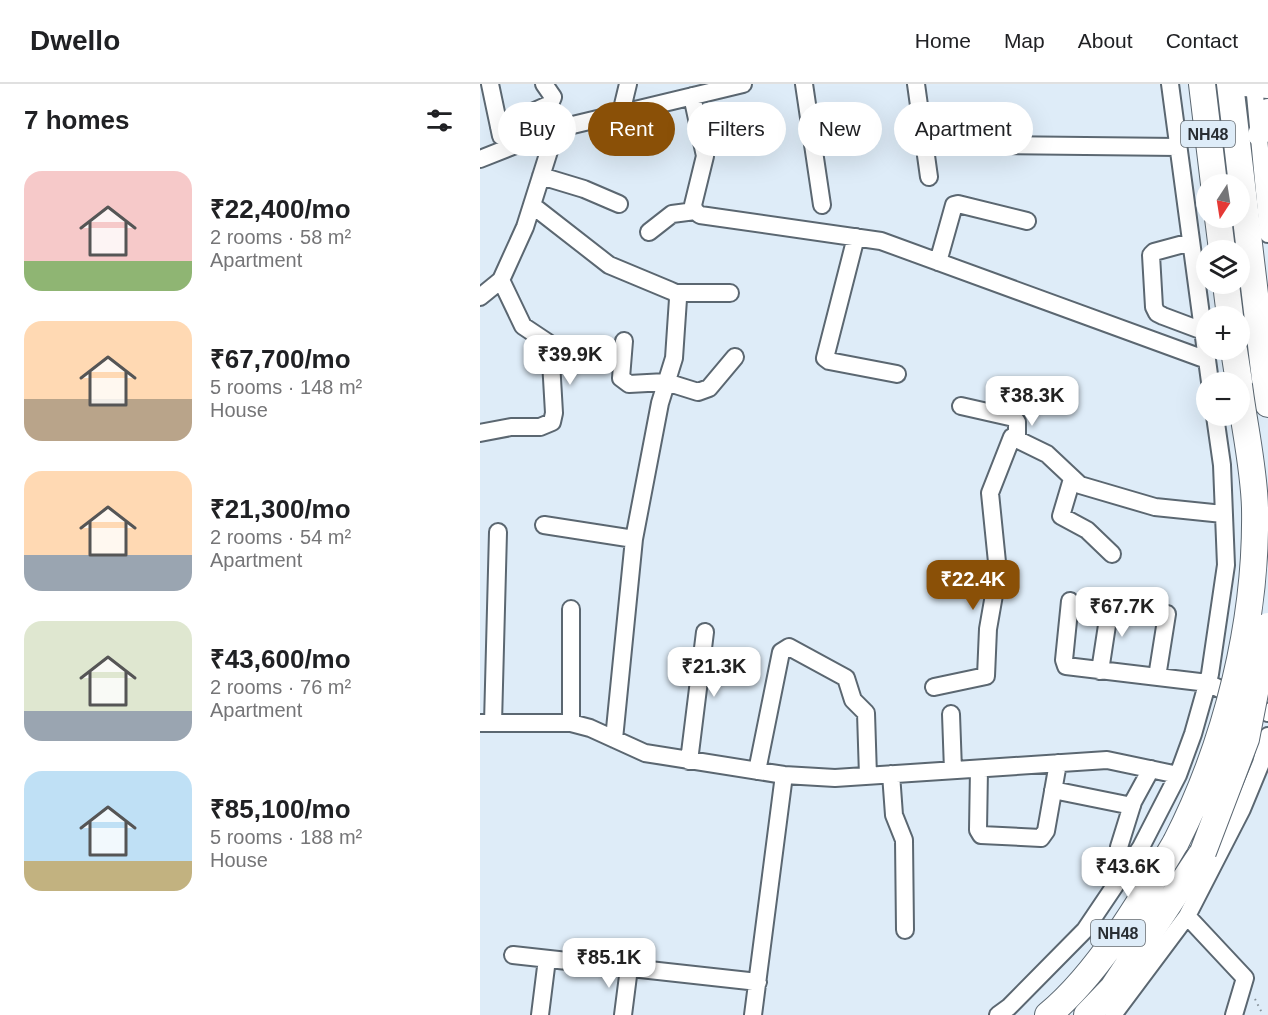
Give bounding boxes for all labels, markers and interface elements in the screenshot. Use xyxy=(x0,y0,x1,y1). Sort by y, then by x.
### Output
text: Dwello xyxy=(30,25,120,56)
text: Home xyxy=(915,29,971,52)
text: Map xyxy=(1004,29,1045,52)
text: About xyxy=(1078,29,1133,52)
text: Contact xyxy=(1166,29,1238,52)
chip: Buy xyxy=(498,102,576,156)
chip: Rent xyxy=(588,102,675,156)
chip: Filters xyxy=(687,102,786,156)
chip: New xyxy=(798,102,882,156)
chip: Apartment xyxy=(894,102,1033,156)
icon: filters xyxy=(423,104,456,137)
text: 7 homes xyxy=(24,105,130,135)
road number: NH48 xyxy=(1181,121,1235,147)
north arrow xyxy=(1196,174,1250,228)
map controls xyxy=(1196,174,1250,426)
text: ₹22,400/mo xyxy=(210,194,351,224)
icon: home xyxy=(72,195,144,267)
text: 2 rooms · 58 m² xyxy=(210,226,351,248)
button: layers xyxy=(1196,240,1250,294)
text: Apartment xyxy=(210,249,302,271)
button: + xyxy=(1196,306,1250,360)
pin: ₹39.9K xyxy=(521,335,619,386)
text: ₹39.9K xyxy=(538,343,602,365)
text: ₹67,700/mo xyxy=(210,344,351,374)
icon: home xyxy=(72,345,144,417)
button: − xyxy=(1196,372,1250,426)
text: 5 rooms · 148 m² xyxy=(210,376,362,398)
pin: ₹38.3K xyxy=(983,376,1081,427)
text: ₹38.3K xyxy=(1000,384,1064,406)
text: House xyxy=(210,399,268,421)
text: ₹21,300/mo xyxy=(210,494,351,524)
icon: home xyxy=(72,495,144,567)
text: 2 rooms · 54 m² xyxy=(210,526,351,548)
text: Apartment xyxy=(210,549,302,571)
pin: ₹22.4K xyxy=(924,560,1022,611)
text: ₹22.4K xyxy=(941,568,1005,590)
pin: ₹67.7K xyxy=(1073,587,1171,638)
text: ₹67.7K xyxy=(1090,595,1154,617)
text: ₹43,600/mo xyxy=(210,644,351,674)
icon: home xyxy=(72,645,144,717)
pin: ₹21.3K xyxy=(665,647,763,698)
text: ₹21.3K xyxy=(682,655,746,677)
text: 2 rooms · 76 m² xyxy=(210,676,351,698)
text: Apartment xyxy=(210,699,302,721)
text: ₹85,100/mo xyxy=(210,794,351,824)
icon: home xyxy=(72,795,144,867)
text: 5 rooms · 188 m² xyxy=(210,826,362,848)
pin: ₹43.6K xyxy=(1079,847,1177,898)
text: House xyxy=(210,849,268,871)
text: ₹43.6K xyxy=(1096,855,1160,877)
road number: NH48 xyxy=(1091,920,1145,946)
pin: ₹85.1K xyxy=(560,938,658,989)
text: ₹85.1K xyxy=(577,946,641,968)

